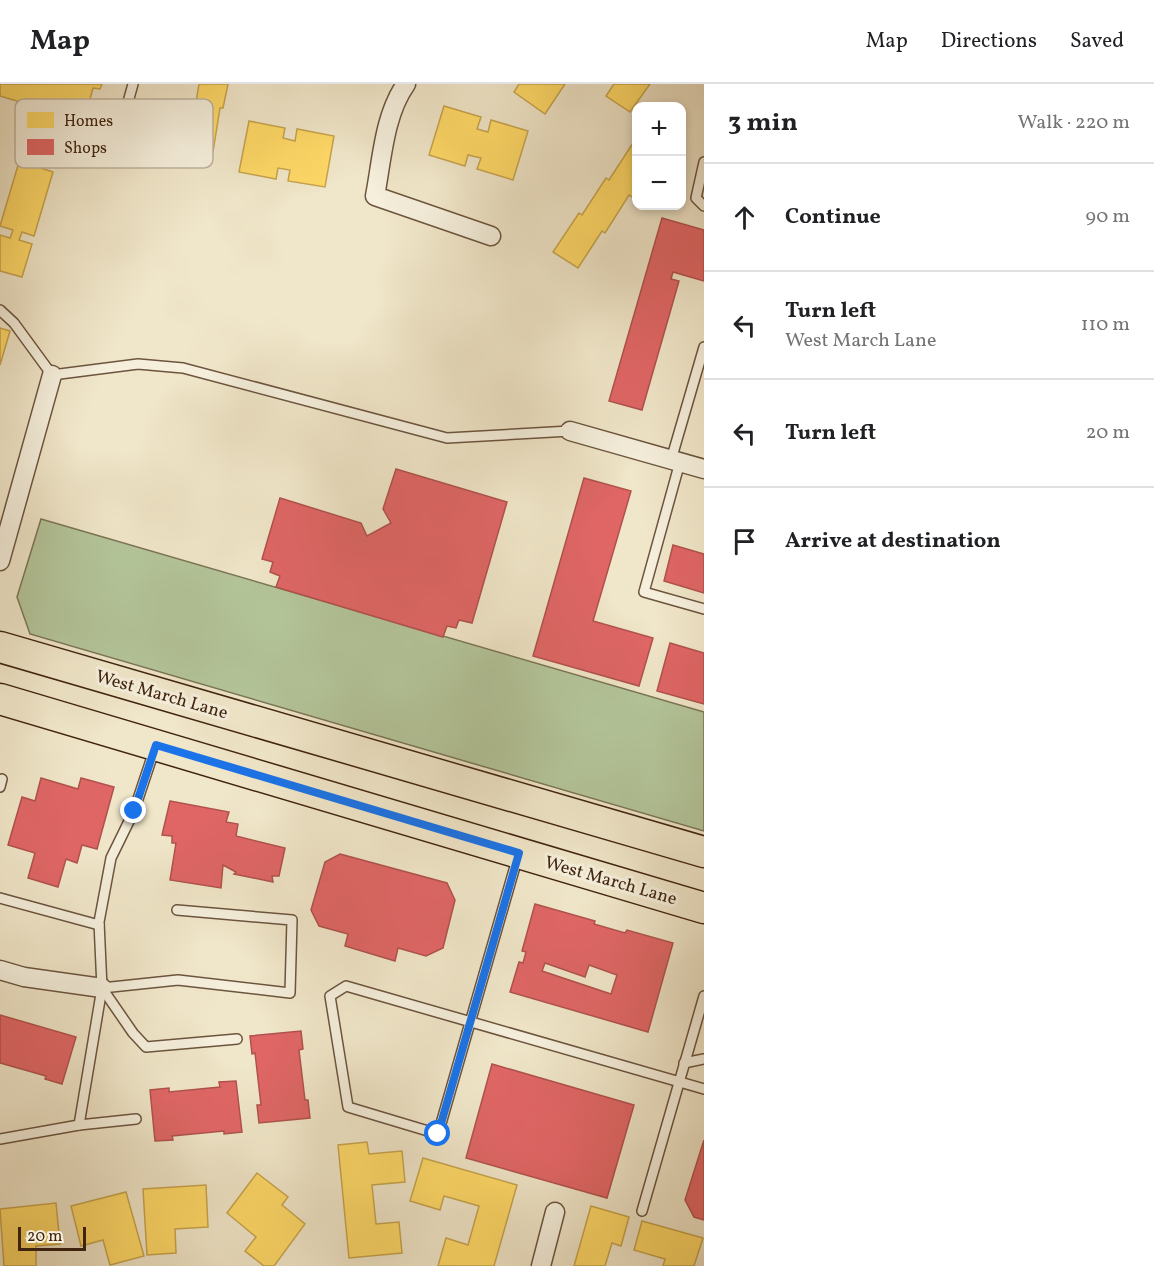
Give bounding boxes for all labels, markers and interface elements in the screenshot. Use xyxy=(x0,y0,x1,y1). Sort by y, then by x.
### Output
text: Map xyxy=(30,22,90,61)
text: Map xyxy=(866,27,908,56)
text: Directions xyxy=(941,27,1037,56)
text: Saved xyxy=(1070,27,1124,56)
legend xyxy=(15,99,213,168)
map controls xyxy=(632,102,686,210)
button: + xyxy=(632,102,686,156)
text: 3 min xyxy=(728,105,798,141)
text: Walk · 220 m xyxy=(1018,109,1130,137)
text: Homes xyxy=(64,111,113,133)
text: Shops xyxy=(64,138,107,160)
button: − xyxy=(632,156,686,210)
icon: ahead xyxy=(728,201,761,234)
text: Continue xyxy=(785,202,881,233)
text: 90 m xyxy=(1086,203,1130,231)
text: Turn left xyxy=(785,296,876,327)
icon: left xyxy=(728,309,761,342)
text: 110 m xyxy=(1081,311,1130,339)
text: West March Lane xyxy=(785,327,936,355)
icon: left xyxy=(728,417,761,450)
text: Turn left xyxy=(785,418,876,449)
text: 20 m xyxy=(1086,419,1130,447)
icon: arrive xyxy=(728,525,761,558)
text: Arrive at destination xyxy=(785,526,1001,557)
street label: West March Lane xyxy=(93,665,231,726)
route end xyxy=(120,797,146,823)
street label: West March Lane xyxy=(542,851,680,912)
route start xyxy=(424,1120,450,1146)
scale bar xyxy=(18,1224,86,1252)
text: 20 m xyxy=(27,1226,62,1248)

